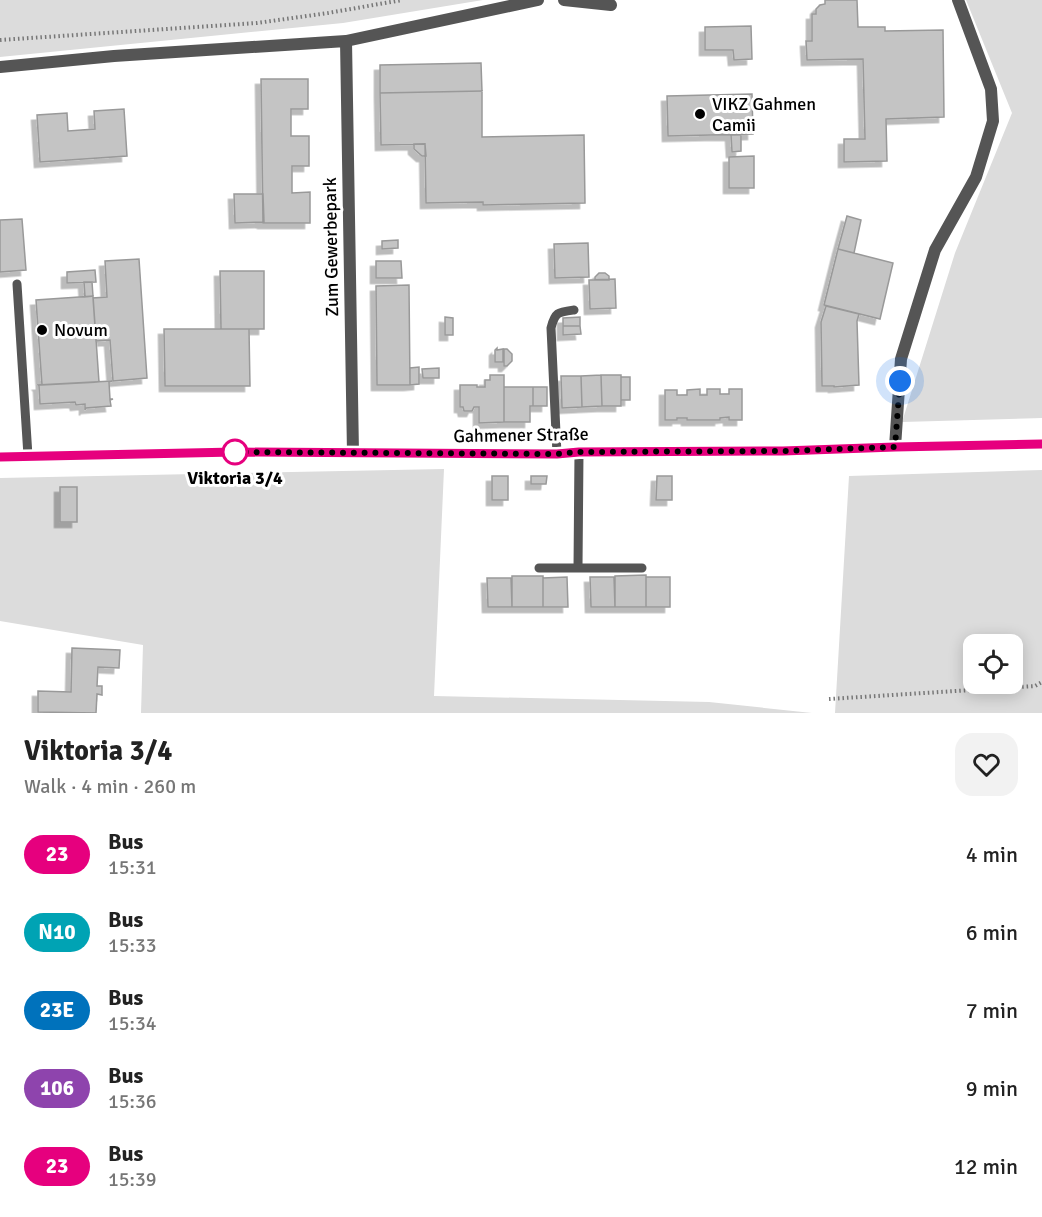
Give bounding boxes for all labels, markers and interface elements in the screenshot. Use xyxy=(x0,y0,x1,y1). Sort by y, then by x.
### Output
place label: VIKZ Gahmen Camii xyxy=(712,93,816,136)
marker: VIKZ Gahmen Camii xyxy=(693,107,707,121)
street label: Zum Gewerbepark xyxy=(319,177,343,317)
place label: Novum xyxy=(54,319,108,341)
marker: Novum xyxy=(35,323,49,337)
your location xyxy=(885,366,915,396)
street label: Gahmener Straße xyxy=(453,423,589,447)
marker: Viktoria 3/4 xyxy=(222,439,248,465)
place label: Viktoria 3/4 xyxy=(187,467,283,489)
map controls xyxy=(963,634,1023,694)
button: locate xyxy=(963,634,1023,694)
button: heart xyxy=(955,733,1018,796)
text: Viktoria 3/4 xyxy=(24,734,172,768)
text: Walk · 4 min · 260 m xyxy=(24,774,196,799)
text: Bus xyxy=(108,828,143,855)
text: 23 xyxy=(46,841,68,867)
text: 4 min xyxy=(966,841,1018,868)
text: 15:31 xyxy=(108,855,157,880)
text: Bus xyxy=(108,906,143,933)
text: N10 xyxy=(38,919,76,945)
text: 6 min xyxy=(966,919,1018,946)
text: 15:33 xyxy=(108,933,157,958)
text: Bus xyxy=(108,984,143,1011)
text: 23E xyxy=(40,997,74,1023)
text: 7 min xyxy=(966,997,1018,1024)
text: 15:34 xyxy=(108,1011,157,1036)
text: Bus xyxy=(108,1062,143,1089)
text: 106 xyxy=(40,1075,74,1101)
text: 9 min xyxy=(966,1075,1018,1102)
text: 15:36 xyxy=(108,1089,157,1114)
text: Bus xyxy=(108,1140,143,1167)
text: 23 xyxy=(46,1153,68,1179)
text: 12 min xyxy=(954,1153,1018,1180)
text: 15:39 xyxy=(108,1167,157,1192)

